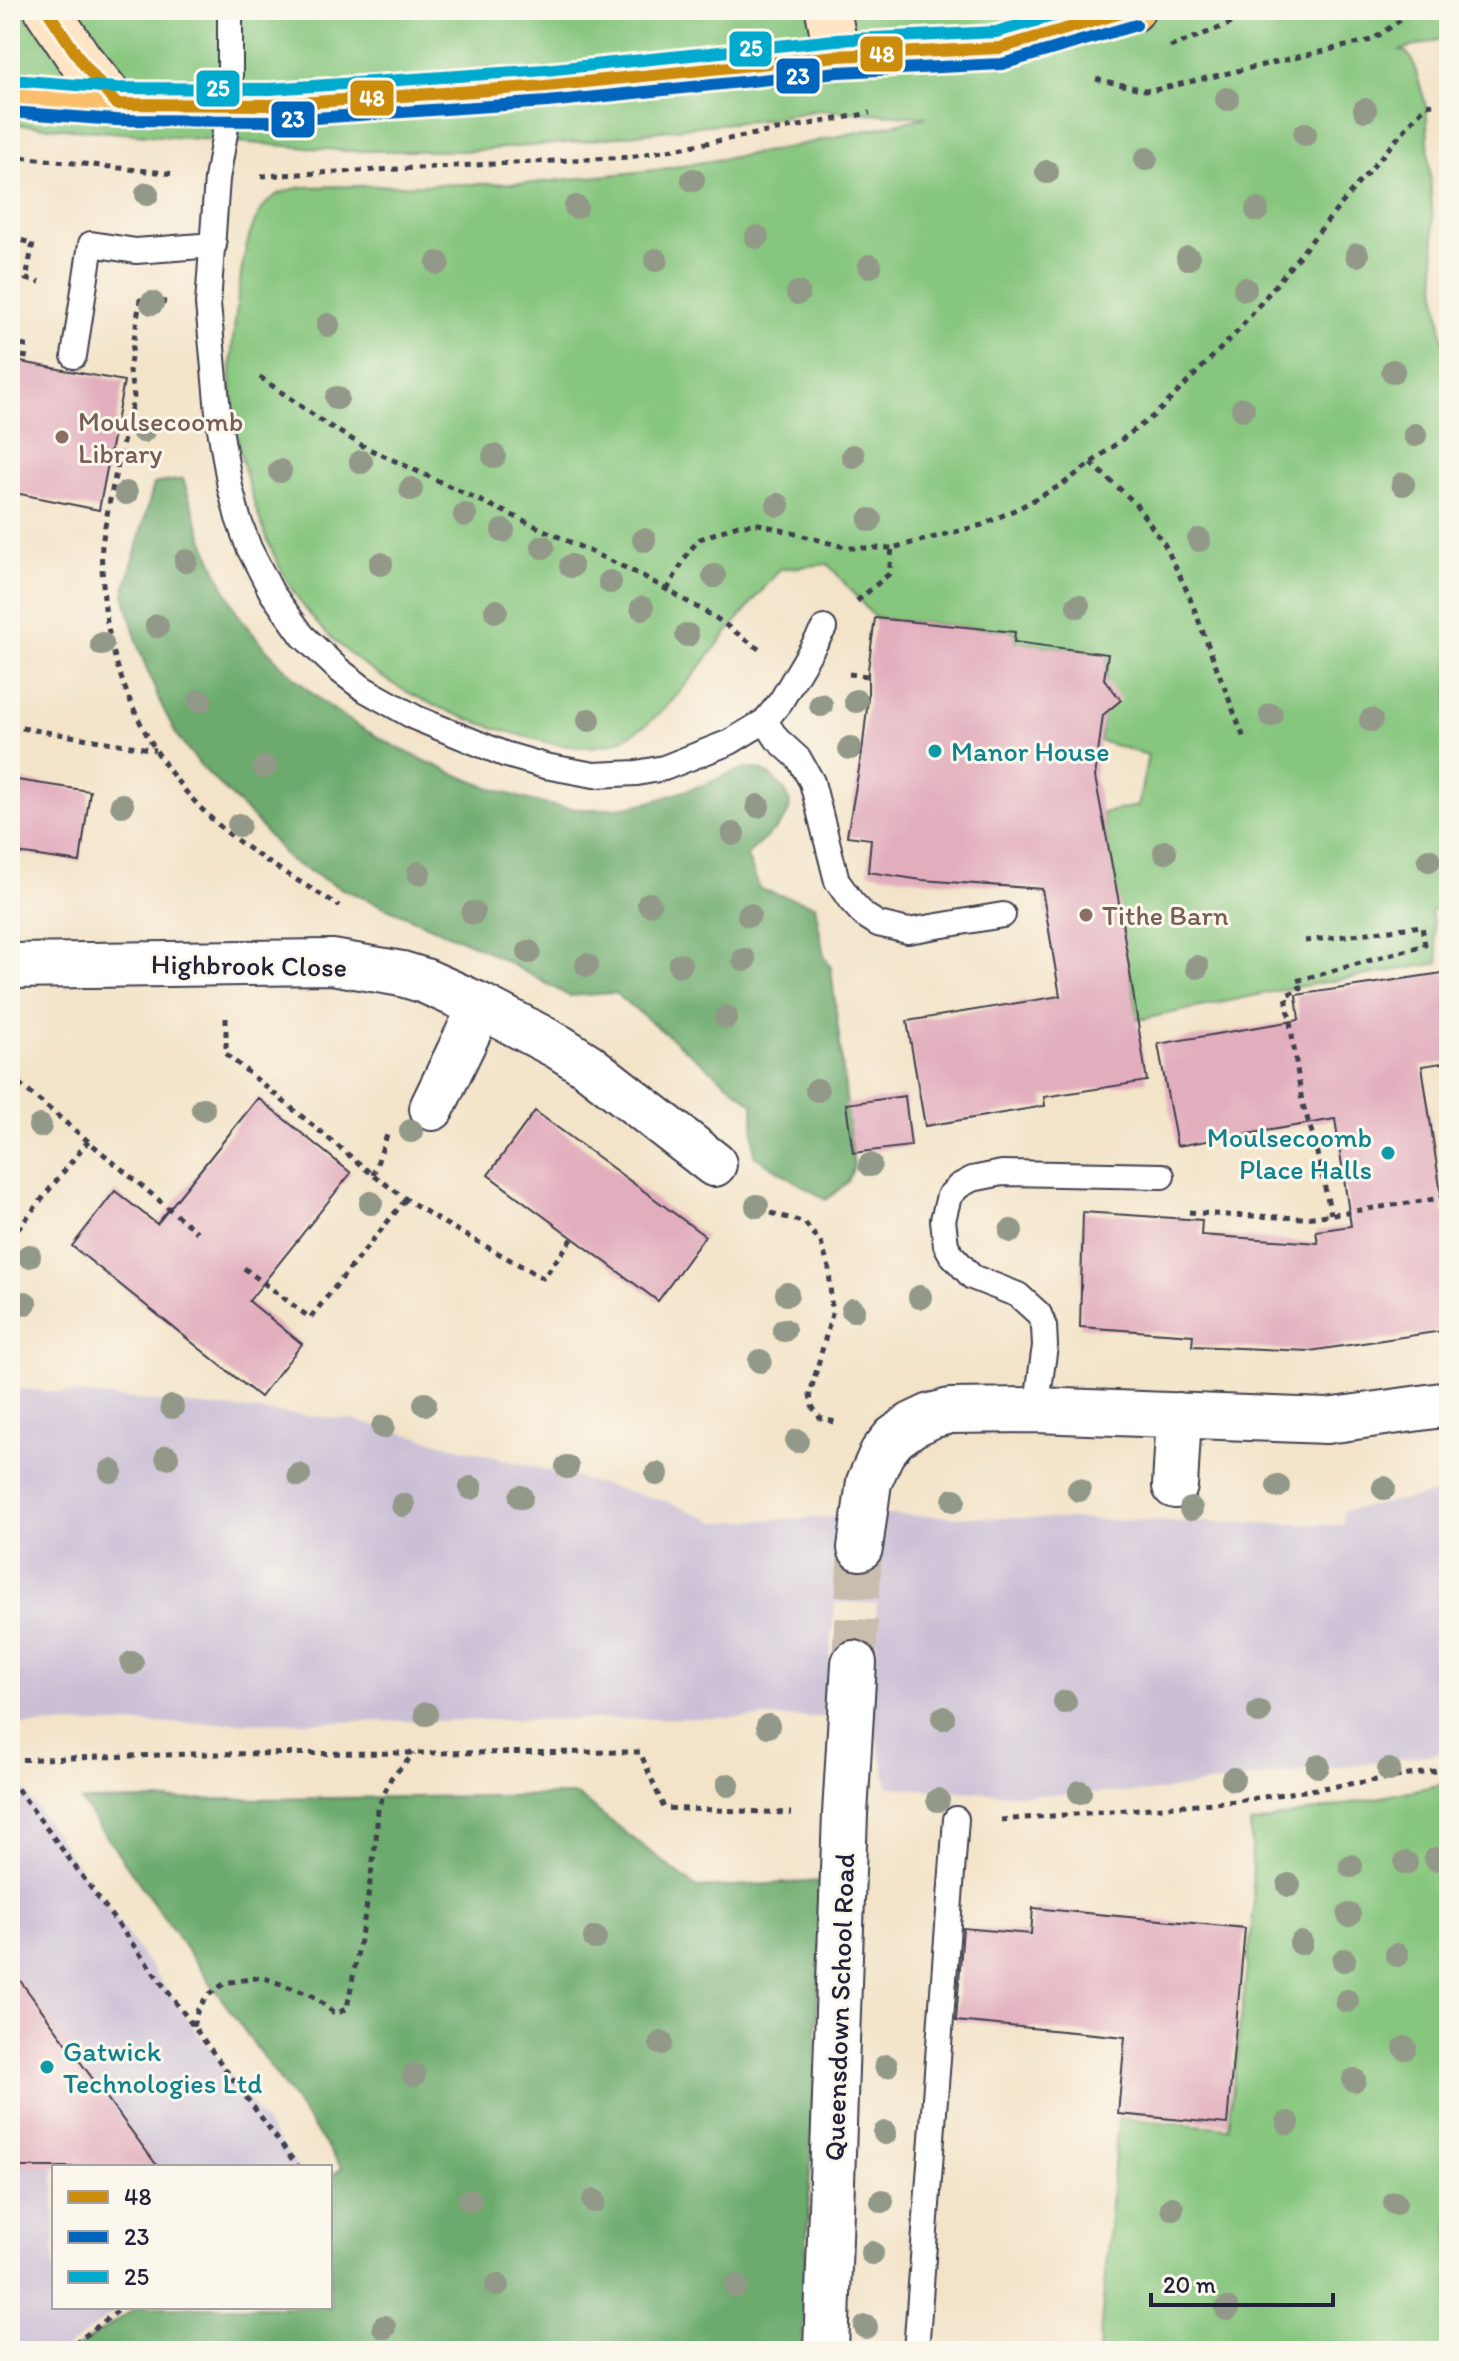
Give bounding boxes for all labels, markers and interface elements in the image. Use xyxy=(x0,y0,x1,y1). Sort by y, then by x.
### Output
line badge: 25 xyxy=(728,30,773,68)
text: 25 xyxy=(739,35,763,62)
line badge: 48 xyxy=(859,35,904,73)
text: 48 xyxy=(869,41,895,68)
line badge: 23 xyxy=(775,57,821,95)
text: 23 xyxy=(786,63,810,90)
line badge: 25 xyxy=(195,69,241,108)
text: 25 xyxy=(206,75,230,102)
line badge: 48 xyxy=(349,79,395,117)
text: 48 xyxy=(359,85,385,112)
line badge: 23 xyxy=(270,100,316,139)
text: 23 xyxy=(281,106,305,133)
place label: Moulsecoomb Library xyxy=(78,404,243,470)
marker: Moulsecoomb Library xyxy=(53,428,71,446)
place label: Manor House xyxy=(951,734,1109,768)
marker: Manor House xyxy=(926,742,944,760)
place label: Tithe Barn xyxy=(1102,898,1229,932)
marker: Tithe Barn xyxy=(1077,906,1095,924)
street label: Highbrook Close xyxy=(151,946,347,984)
place label: Moulsecoomb Place Halls xyxy=(1207,1120,1372,1186)
marker: Moulsecoomb Place Halls xyxy=(1379,1144,1397,1162)
street label: Queensdown School Road xyxy=(817,1852,861,2162)
place label: Gatwick Technologies Ltd xyxy=(63,2034,262,2100)
marker: Gatwick Technologies Ltd xyxy=(38,2058,56,2076)
legend xyxy=(52,2165,332,2309)
text: 48 xyxy=(124,2182,152,2211)
text: 23 xyxy=(124,2222,150,2251)
scale bar xyxy=(1151,2257,1333,2307)
text: 25 xyxy=(124,2262,149,2291)
text: 20 m xyxy=(1163,2270,1216,2299)

